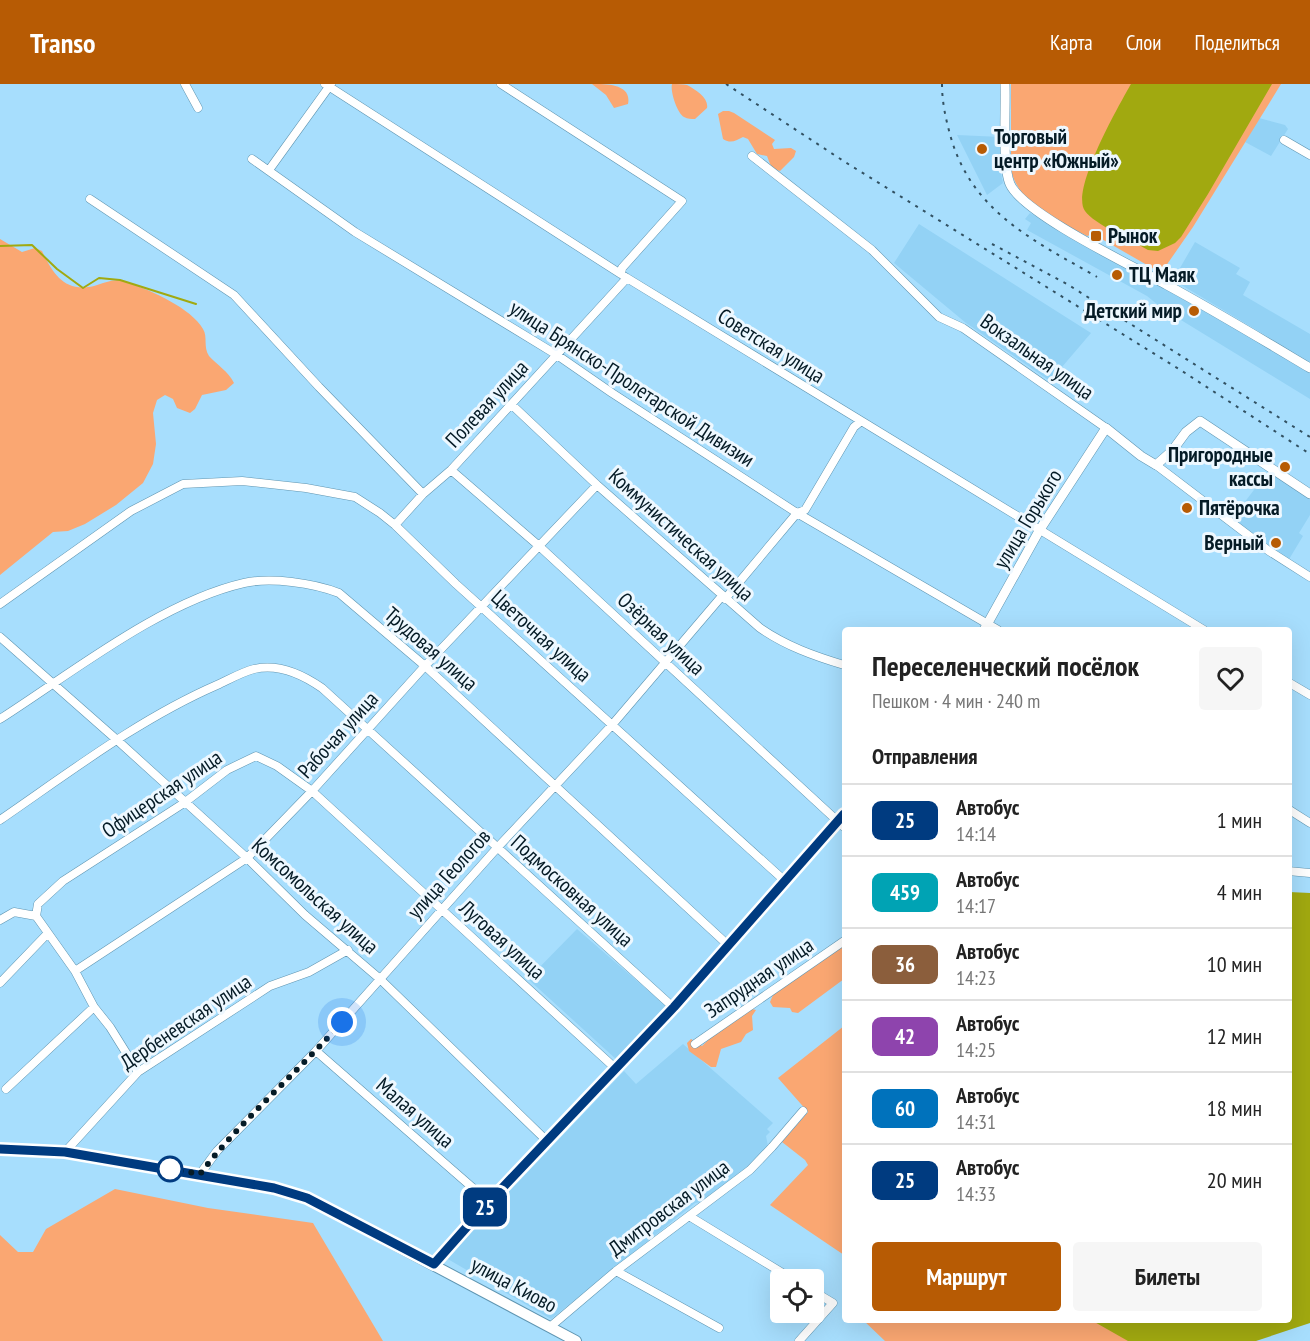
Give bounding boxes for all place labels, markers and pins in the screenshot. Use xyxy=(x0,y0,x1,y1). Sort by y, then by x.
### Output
place label: Торговый центр «Южный» xyxy=(994,123,1119,174)
marker: Торговый центр «Южный» xyxy=(975,142,989,156)
place label: Рынок xyxy=(1108,222,1158,249)
marker: Рынок xyxy=(1089,229,1103,243)
place label: ТЦ Маяк xyxy=(1129,261,1196,288)
marker: ТЦ Маяк xyxy=(1110,268,1124,282)
place label: Детский мир xyxy=(1084,297,1182,324)
marker: Детский мир xyxy=(1187,304,1201,318)
place label: Пригородные кассы xyxy=(1168,441,1273,492)
marker: Пригородные кассы xyxy=(1278,460,1292,474)
place label: Пятёрочка xyxy=(1199,494,1280,521)
marker: Пятёрочка xyxy=(1180,501,1194,515)
place label: Верный xyxy=(1204,529,1264,556)
marker: Верный xyxy=(1269,536,1283,550)
unlabelled marker xyxy=(157,1156,183,1182)

